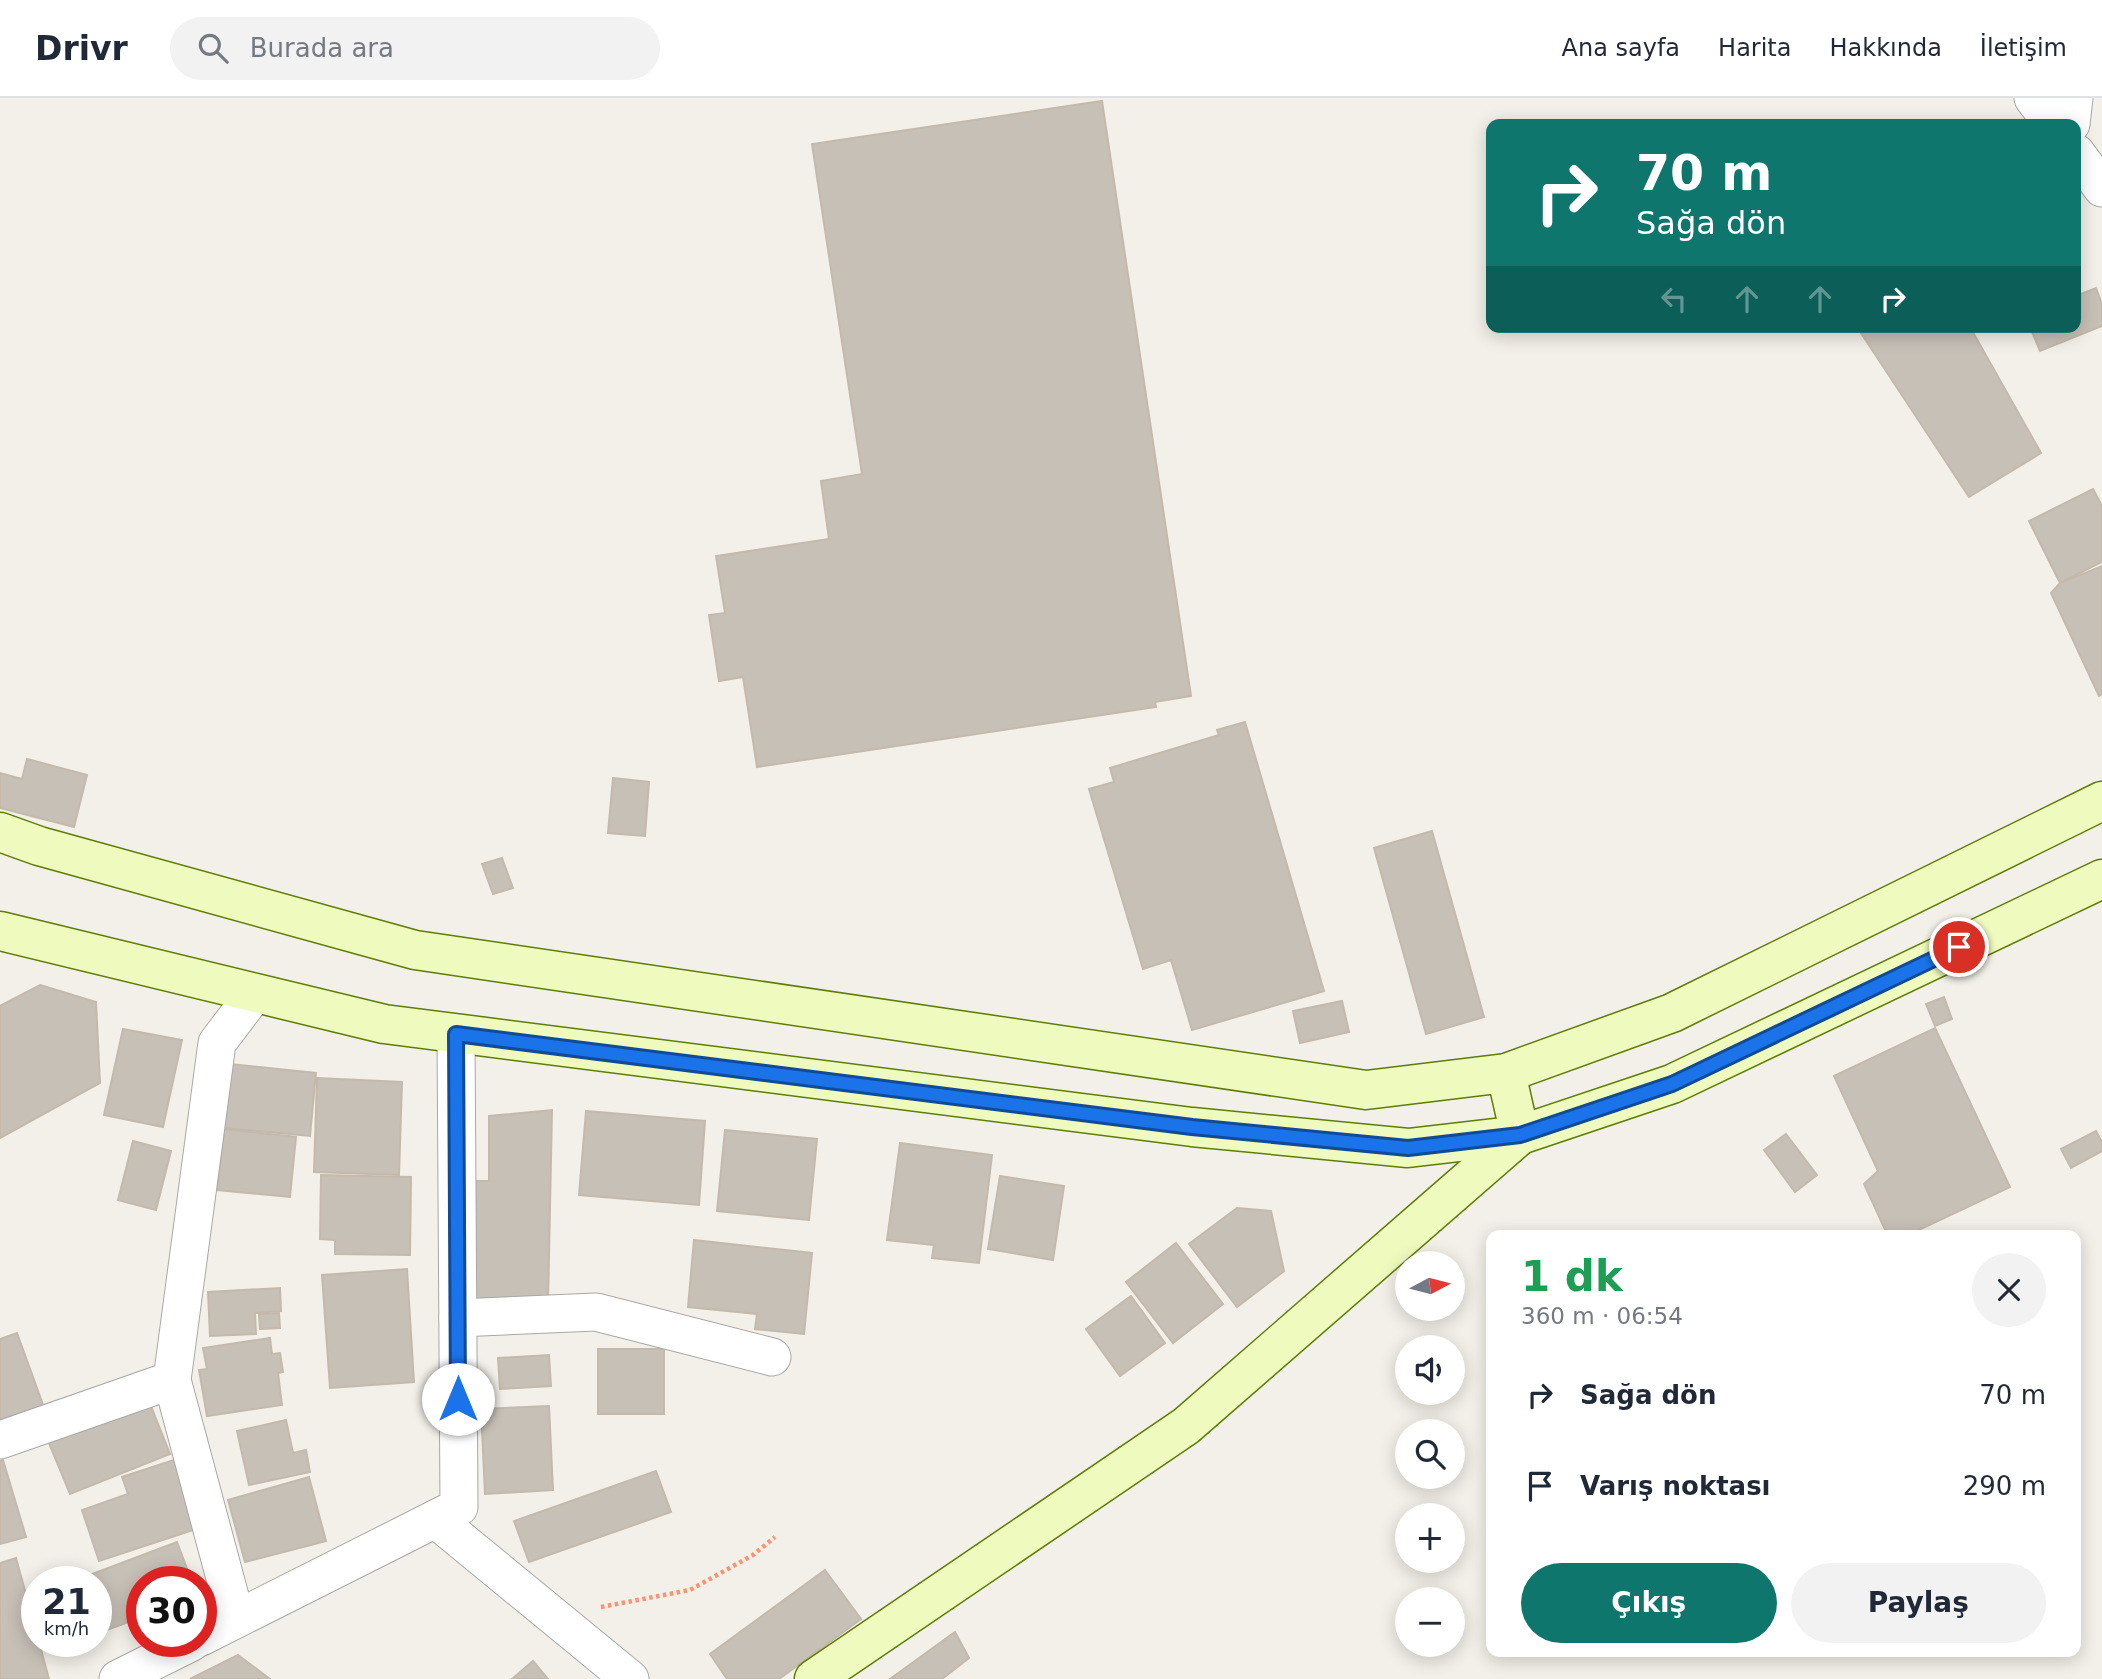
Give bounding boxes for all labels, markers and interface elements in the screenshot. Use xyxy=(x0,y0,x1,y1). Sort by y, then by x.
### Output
search box xyxy=(170,17,660,80)
text: Drivr xyxy=(35,29,128,68)
icon: search xyxy=(194,29,232,67)
text: Burada ara xyxy=(250,33,394,63)
text: Ana sayfa xyxy=(1562,34,1680,62)
text: Harita xyxy=(1718,34,1791,62)
text: Hakkında xyxy=(1829,34,1942,62)
text: İletişim xyxy=(1980,34,2067,62)
text: 70 m xyxy=(1636,145,1772,202)
icon: right xyxy=(1521,147,1612,238)
text: Sağa dön xyxy=(1636,204,1786,242)
icon: left xyxy=(1655,280,1693,318)
icon: ahead xyxy=(1728,280,1766,318)
icon: ahead xyxy=(1801,280,1839,318)
icon: right xyxy=(1874,280,1912,318)
pin xyxy=(1929,917,1989,977)
icon: arrive xyxy=(1940,928,1978,966)
north arrow xyxy=(1395,1251,1465,1321)
map controls xyxy=(1395,1251,1465,1657)
text: 1 dk xyxy=(1521,1252,1623,1301)
button: close xyxy=(1972,1253,2046,1327)
text: 360 m · 06:54 xyxy=(1521,1303,1683,1329)
button: sound xyxy=(1395,1335,1465,1405)
position arrow xyxy=(421,1362,495,1436)
icon: right xyxy=(1521,1376,1559,1414)
text: Sağa dön xyxy=(1580,1380,1716,1410)
text: 70 m xyxy=(1979,1380,2046,1410)
button: search xyxy=(1395,1419,1465,1489)
icon: arrive xyxy=(1521,1467,1559,1505)
text: Varış noktası xyxy=(1580,1471,1771,1501)
text: 290 m xyxy=(1963,1471,2046,1501)
button: + xyxy=(1395,1503,1465,1573)
button: Çıkış xyxy=(1521,1563,1777,1643)
button: Paylaş xyxy=(1791,1563,2046,1643)
speed limit sign: 30 xyxy=(126,1566,217,1657)
text: 21 xyxy=(42,1582,91,1622)
button: − xyxy=(1395,1587,1465,1657)
text: km/h xyxy=(44,1618,89,1639)

